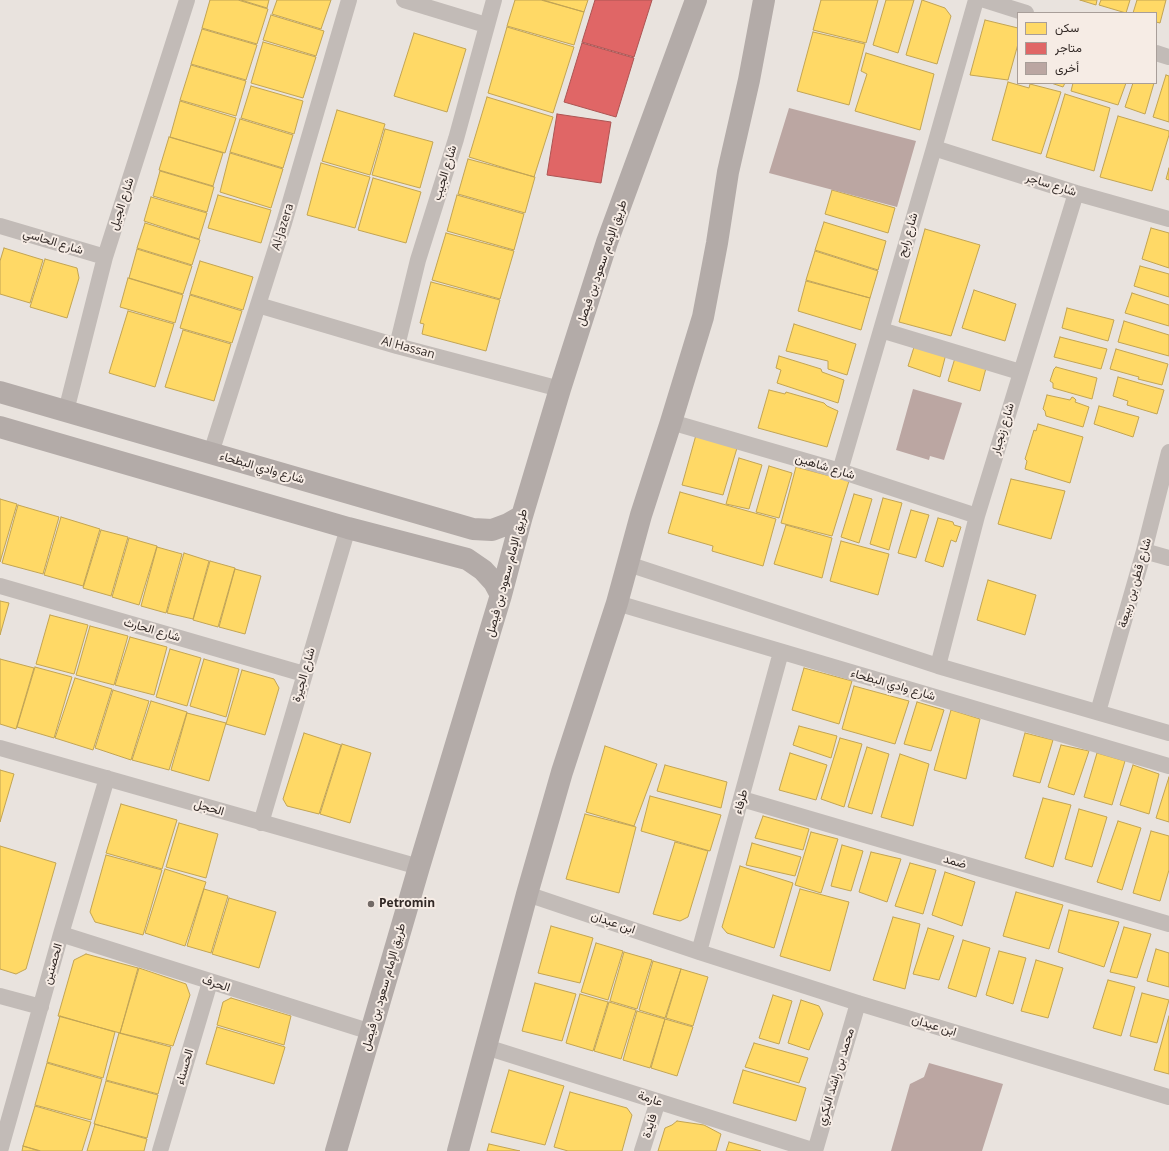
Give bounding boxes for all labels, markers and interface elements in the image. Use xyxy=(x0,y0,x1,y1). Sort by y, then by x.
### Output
legend xyxy=(1017,12,1157,84)
text: سكن xyxy=(1055,19,1079,36)
text: متاجر xyxy=(1055,39,1082,56)
text: أخرى xyxy=(1055,59,1079,76)
street label: شارع الجيب xyxy=(430,144,460,202)
street label: شارع ساجر xyxy=(1024,170,1078,200)
street label: شارع الجيل xyxy=(107,176,137,232)
street label: طريق الإمام سعود بن فيصل xyxy=(574,198,630,328)
street label: Al-Jazera xyxy=(269,202,297,252)
street label: شارع رابح xyxy=(895,211,921,259)
street label: شارع الحاسي xyxy=(21,226,85,258)
street label: Al Hassan xyxy=(380,334,436,362)
street label: شارع زنجبار xyxy=(988,401,1018,457)
street label: شارع وادي البطحاء xyxy=(218,449,306,487)
street label: شارع شاهين xyxy=(793,451,857,483)
street label: طريق الإمام سعود بن فيصل xyxy=(483,507,531,639)
street label: شارع قطن بن ربيعة xyxy=(1115,536,1155,630)
street label: شارع الحارث xyxy=(122,615,182,645)
street label: شارع الجيرة xyxy=(289,646,319,704)
street label: شارع وادي البطحاء xyxy=(849,666,937,704)
street label: طرفاء xyxy=(731,788,751,816)
street label: الحجل xyxy=(192,797,226,819)
street label: ضمد xyxy=(942,852,968,872)
place label: Petromin xyxy=(379,897,435,911)
marker: Petromin xyxy=(366,899,376,909)
street label: ابن عبدان xyxy=(589,909,637,937)
street label: طريق الإمام سعود بن فيصل xyxy=(359,922,409,1052)
street label: الحصنين xyxy=(40,942,66,986)
street label: الحرف xyxy=(200,973,232,995)
street label: ابن عيدان xyxy=(910,1012,958,1040)
street label: محمد بن راشد البكري xyxy=(814,1027,858,1127)
street label: الحسناء xyxy=(173,1047,197,1087)
street label: عارمة xyxy=(636,1088,664,1110)
street label: فايدة xyxy=(640,1112,660,1140)

